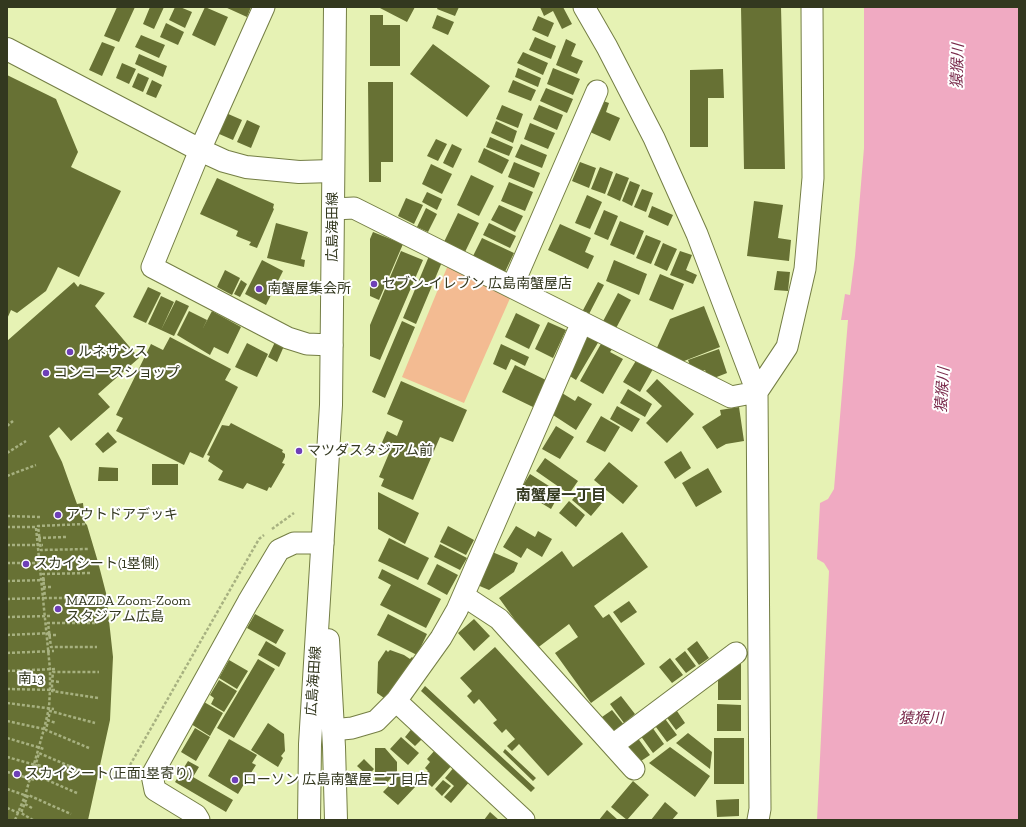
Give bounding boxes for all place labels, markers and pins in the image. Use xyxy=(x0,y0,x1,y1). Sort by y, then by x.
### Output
place label: セブン-イレブン 広島南蟹屋店 xyxy=(382,276,572,292)
marker: セブン-イレブン 広島南蟹屋店 xyxy=(369,279,379,289)
place label: 南蟹屋集会所 xyxy=(267,281,351,297)
marker: 南蟹屋集会所 xyxy=(254,284,264,294)
place label: ルネサンス xyxy=(78,344,148,360)
marker: ルネサンス xyxy=(65,347,75,357)
place label: コンコースショップ xyxy=(54,365,180,381)
marker: コンコースショップ xyxy=(41,368,51,378)
place label: マツダスタジアム前 xyxy=(307,443,433,459)
marker: マツダスタジアム前 xyxy=(294,446,304,456)
place label: アウトドアデッキ xyxy=(66,507,178,523)
marker: アウトドアデッキ xyxy=(53,510,63,520)
place label: スカイシート(1塁側) xyxy=(34,556,159,572)
marker: スカイシート(1塁側) xyxy=(21,559,31,569)
place label: MAZDA Zoom-Zoom スタジアム広島 xyxy=(66,593,191,626)
marker: MAZDA Zoom-Zoom スタジアム広島 xyxy=(53,604,63,614)
place label: スカイシート(正面1塁寄り) xyxy=(25,766,192,782)
marker: スカイシート(正面1塁寄り) xyxy=(12,769,22,779)
place label: ローソン 広島南蟹屋二丁目店 xyxy=(243,772,428,788)
marker: ローソン 広島南蟹屋二丁目店 xyxy=(230,775,240,785)

